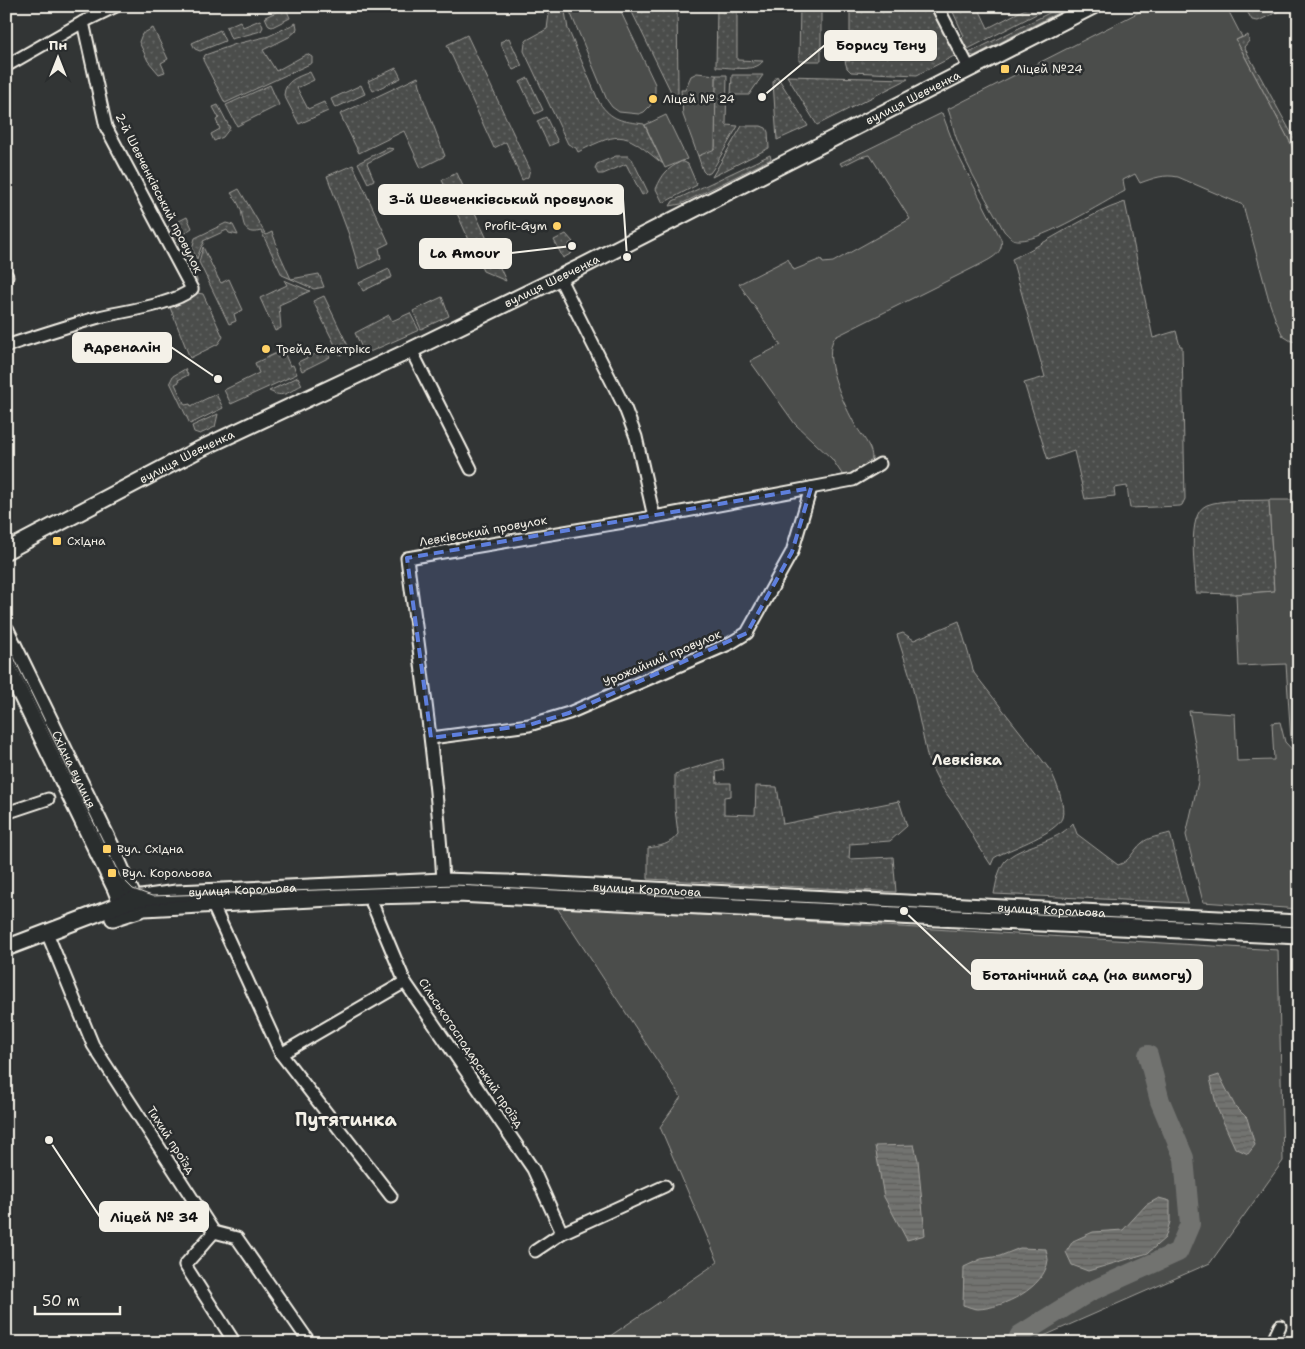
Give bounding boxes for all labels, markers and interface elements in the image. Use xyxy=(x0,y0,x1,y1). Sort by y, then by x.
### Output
callout: Борису Тену xyxy=(825,31,936,60)
north arrow xyxy=(32,32,82,82)
text: Пн xyxy=(49,36,67,54)
text: Борису Тену xyxy=(836,36,926,54)
place label: Ліцей №24 xyxy=(1015,61,1083,77)
marker: Ліцей №24 xyxy=(999,63,1011,75)
street label: вулиця Шевченка xyxy=(863,67,963,129)
place label: Ліцей № 24 xyxy=(663,91,735,107)
marker: Ліцей № 24 xyxy=(647,93,659,105)
street label: 2-й Шевченківський провулок xyxy=(112,110,207,276)
callout: 3-й Шевченківський провулок xyxy=(379,185,623,214)
text: 3-й Шевченківський провулок xyxy=(389,190,613,208)
place label: Profit-Gym xyxy=(484,218,547,234)
marker: Profit-Gym xyxy=(551,220,563,232)
callout: La Amour xyxy=(420,239,511,268)
text: La Amour xyxy=(430,244,501,262)
street label: вулиця Шевченка xyxy=(502,251,603,311)
callout: Адреналін xyxy=(73,333,171,362)
text: Адреналін xyxy=(83,338,161,356)
place label: Трейд Електрікс xyxy=(276,341,371,357)
marker: Трейд Електрікс xyxy=(260,343,272,355)
street label: вулиця Шевченка xyxy=(137,426,237,487)
street label: Левківський провулок xyxy=(418,512,549,550)
place label: Східна xyxy=(67,533,106,549)
marker: Східна xyxy=(51,535,63,547)
street label: Урожайний провулок xyxy=(601,626,724,690)
street label: Східна вулиця xyxy=(48,728,99,811)
district label: Левківка xyxy=(932,750,1003,770)
place label: Вул. Східна xyxy=(117,841,184,857)
marker: Вул. Східна xyxy=(101,843,113,855)
place label: Вул. Корольова xyxy=(122,865,213,881)
marker: Вул. Корольова xyxy=(106,867,118,879)
street label: вулиця Корольова xyxy=(593,879,702,900)
street label: вулиця Корольова xyxy=(188,880,297,900)
street label: вулиця Корольова xyxy=(997,900,1107,921)
callout: Ботанічний сад (на вимогу) xyxy=(972,960,1202,989)
text: Ботанічний сад (на вимогу) xyxy=(982,966,1192,984)
street label: Сільськогосподарський проїзд xyxy=(415,975,527,1131)
street label: Тихий проїзд xyxy=(143,1103,199,1177)
district label: Путятинка xyxy=(295,1108,398,1132)
callout: Ліцей № 34 xyxy=(100,1202,208,1231)
text: Ліцей № 34 xyxy=(110,1208,198,1226)
scale bar xyxy=(35,1284,120,1316)
text: 50 m xyxy=(42,1291,80,1311)

